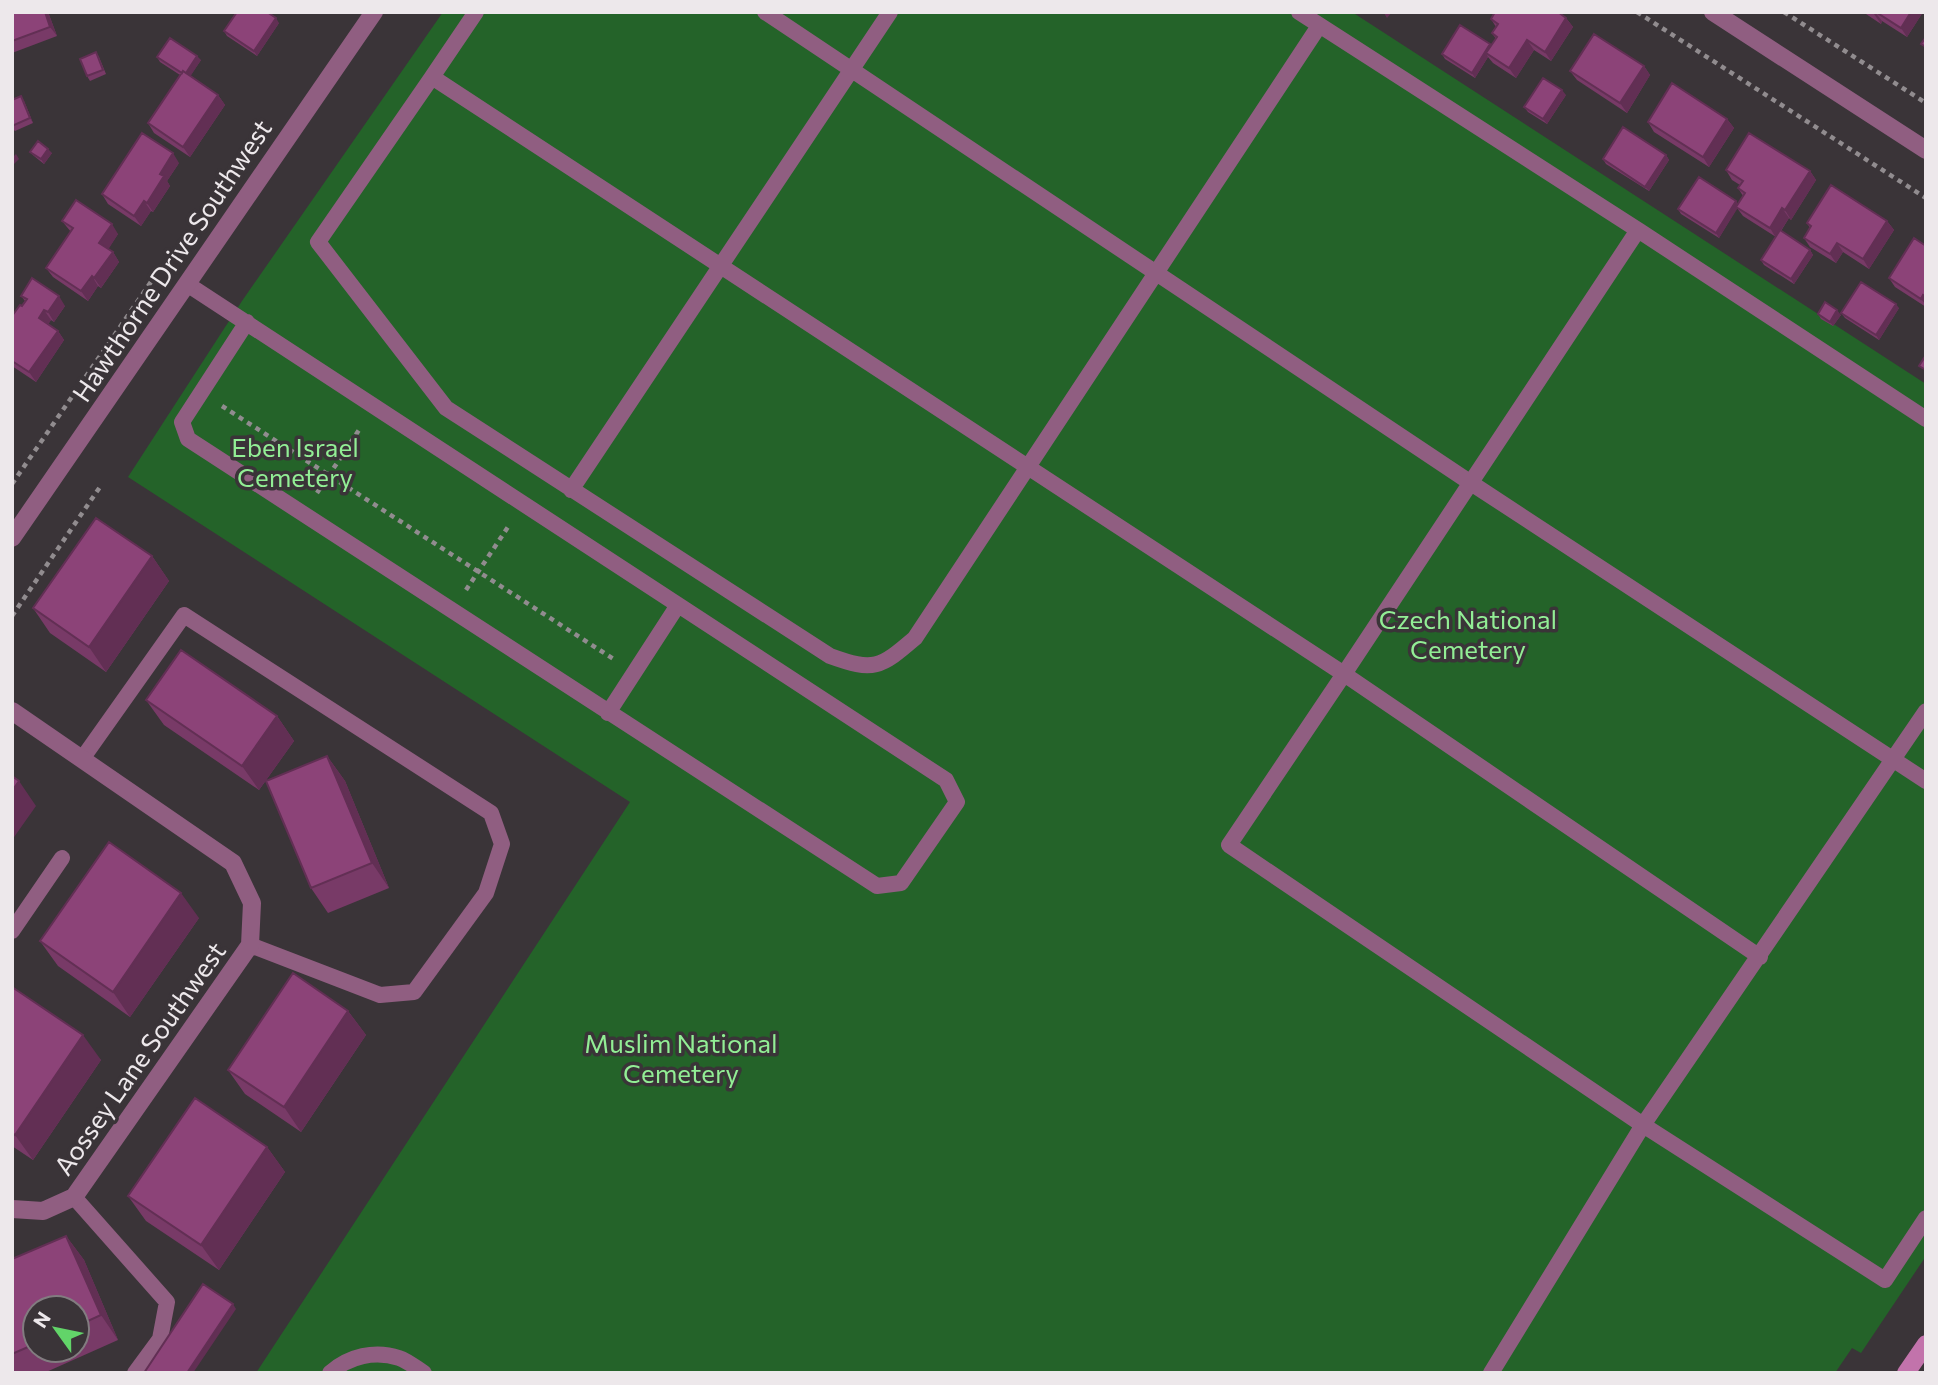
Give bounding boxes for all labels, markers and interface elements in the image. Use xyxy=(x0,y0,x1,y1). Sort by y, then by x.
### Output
street label: Hawthorne Drive Southwest xyxy=(65,113,277,407)
park label: Eben Israel Cemetery xyxy=(231,431,359,492)
park label: Czech National Cemetery xyxy=(1379,603,1557,664)
street label: Aossey Lane Southwest xyxy=(47,936,231,1180)
park label: Muslim National Cemetery xyxy=(584,1027,778,1088)
north arrow xyxy=(21,1294,91,1364)
text: N xyxy=(28,1307,55,1332)

